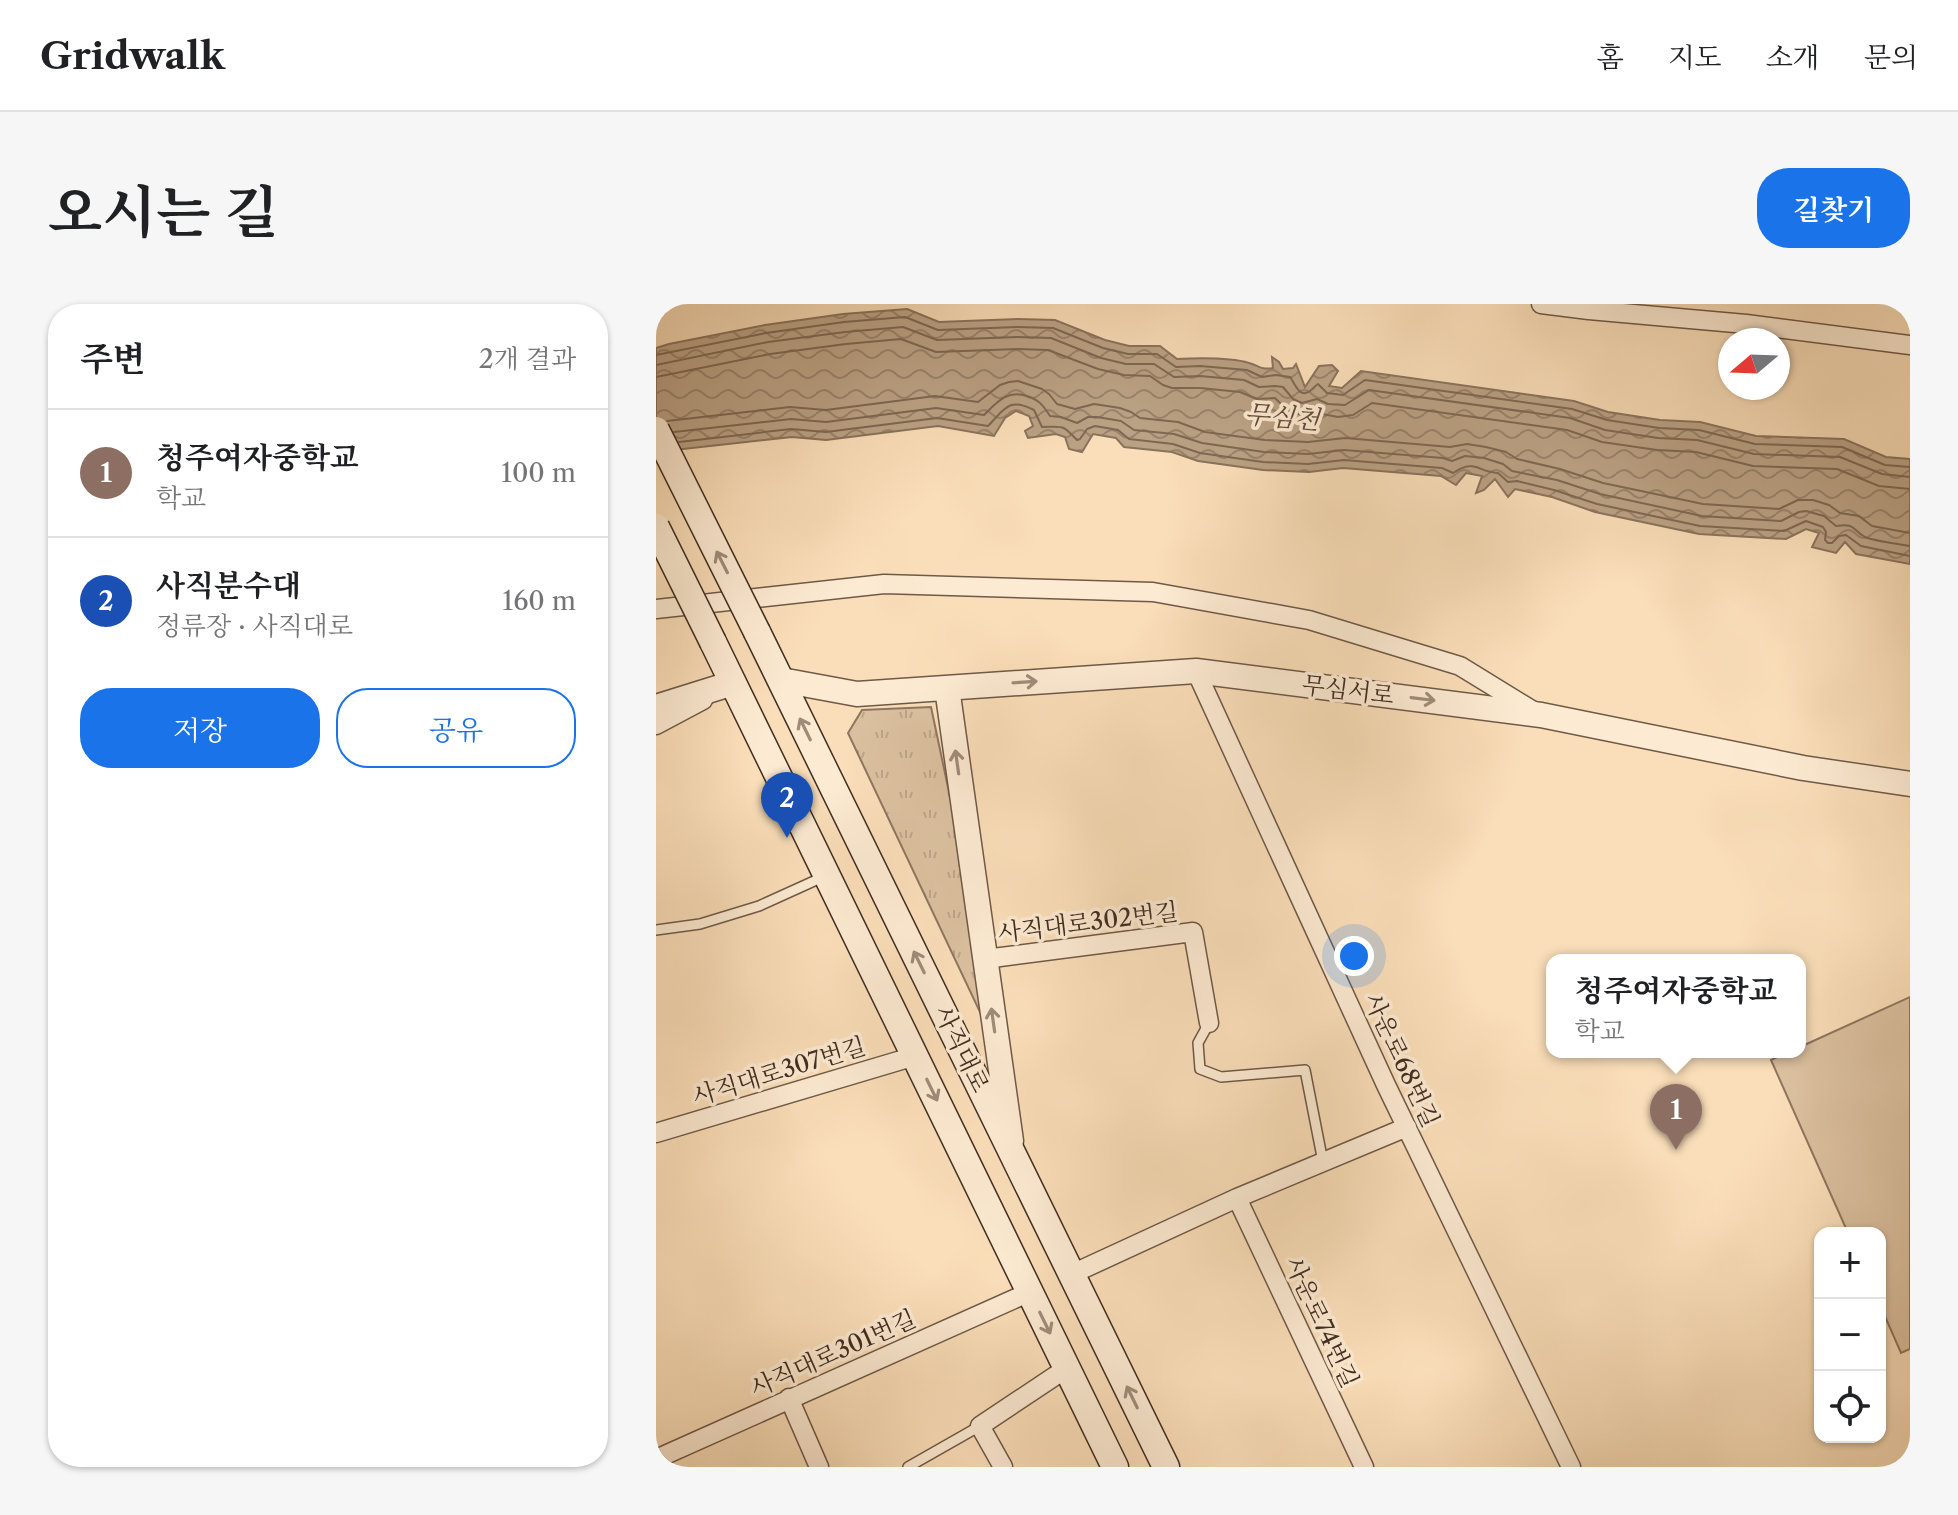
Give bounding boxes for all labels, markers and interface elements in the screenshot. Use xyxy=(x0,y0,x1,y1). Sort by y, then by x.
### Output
text: Gridwalk xyxy=(40,32,225,79)
text: 홈 xyxy=(1597,40,1624,74)
text: 지도 xyxy=(1668,40,1722,74)
text: 소개 xyxy=(1766,40,1820,74)
text: 문의 xyxy=(1864,40,1918,74)
button: 길찾기 xyxy=(1757,168,1910,248)
text: 오시는 길 xyxy=(48,178,278,247)
north arrow xyxy=(1718,328,1790,400)
text: 주변 xyxy=(80,338,146,380)
text: 2개 결과 xyxy=(479,343,576,375)
water label: 무심천 xyxy=(1243,398,1323,436)
text: 청주여자중학교 xyxy=(156,439,359,476)
text: 1 xyxy=(100,457,112,489)
text: 100 m xyxy=(501,457,576,489)
text: 학교 xyxy=(156,482,206,514)
one-way arrow xyxy=(714,551,729,575)
text: 사직분수대 xyxy=(156,567,301,604)
text: 2 xyxy=(98,585,114,617)
text: 160 m xyxy=(502,585,576,617)
text: 정류장 · 사직대로 xyxy=(156,610,353,642)
street label: 무심서로 xyxy=(1300,670,1396,710)
one-way arrow xyxy=(1011,674,1038,689)
button: 저장 xyxy=(80,688,320,768)
button: 공유 xyxy=(336,688,576,768)
one-way arrow xyxy=(1410,692,1435,707)
one-way arrow xyxy=(797,717,812,741)
one-way arrow xyxy=(949,750,964,775)
pin: 2 xyxy=(761,772,813,838)
street label: 사직대로302번길 xyxy=(996,897,1180,947)
your location xyxy=(1334,936,1374,976)
one-way arrow xyxy=(911,951,926,975)
popup xyxy=(1546,954,1806,1058)
text: 청주여자중학교 xyxy=(1575,972,1777,1009)
street label: 사운로68번길 xyxy=(1358,989,1446,1131)
street label: 사직대로 xyxy=(929,1001,995,1097)
one-way arrow xyxy=(985,1008,1000,1033)
text: 학교 xyxy=(1575,1015,1625,1047)
street label: 사직대로307번길 xyxy=(689,1031,869,1111)
one-way arrow xyxy=(924,1077,940,1101)
pin: 1 xyxy=(1650,1084,1702,1150)
map controls xyxy=(1814,1227,1886,1443)
button: + xyxy=(1814,1227,1886,1299)
street label: 사운로74번길 xyxy=(1279,1252,1365,1392)
button: − xyxy=(1814,1299,1886,1371)
street label: 사직대로301번길 xyxy=(746,1304,920,1402)
one-way arrow xyxy=(1038,1311,1054,1335)
button: locate xyxy=(1814,1371,1886,1443)
one-way arrow xyxy=(1124,1385,1139,1409)

